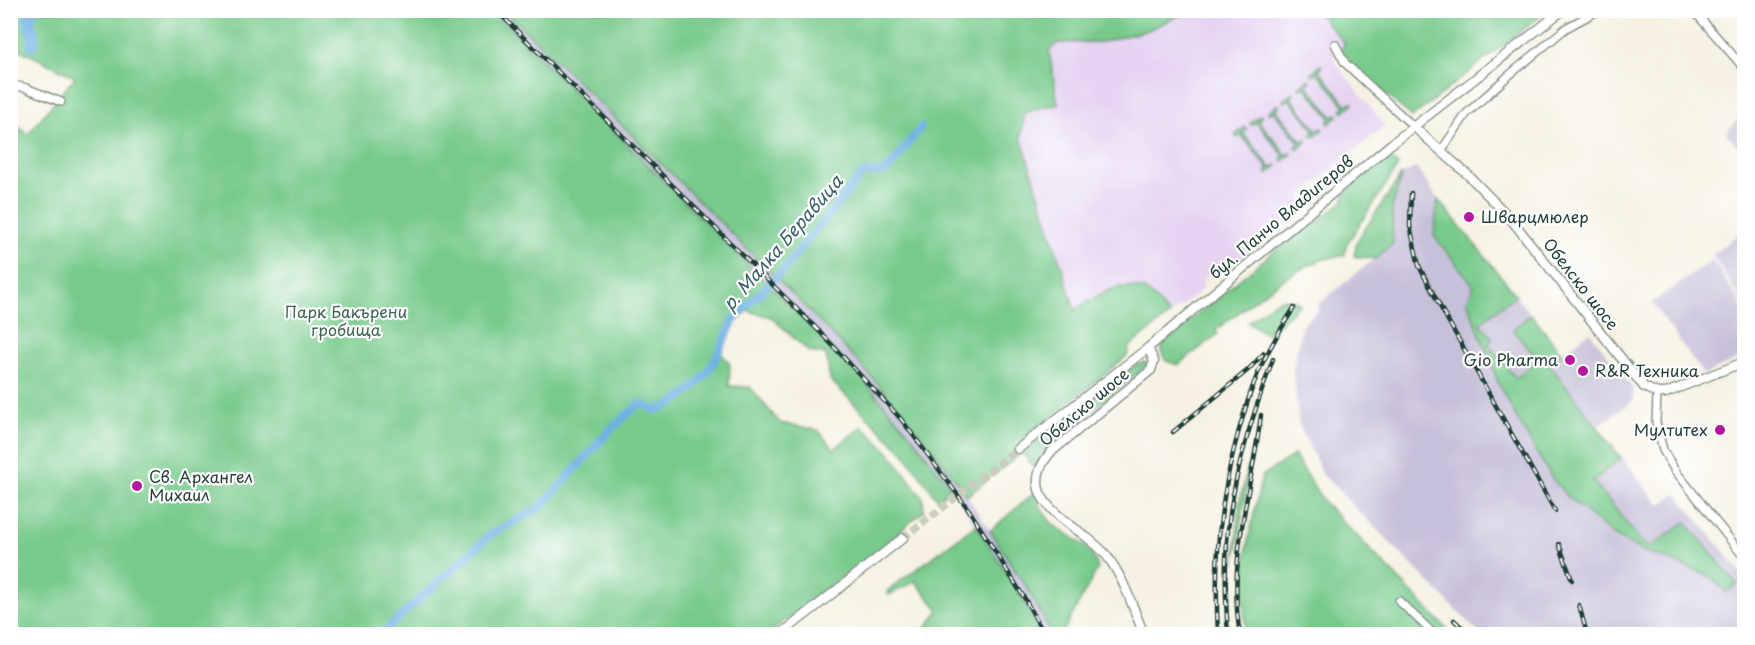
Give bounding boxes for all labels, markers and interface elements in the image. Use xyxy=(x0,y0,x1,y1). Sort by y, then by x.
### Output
street label: бул. Панчо Владигеров xyxy=(1203,149,1358,284)
water label: р. Малка Беравица xyxy=(715,168,849,316)
place label: Шварцмюлер xyxy=(1481,204,1589,228)
marker: Шварцмюлер xyxy=(1462,210,1476,224)
street label: Обелско шосе xyxy=(1538,232,1625,335)
park label: Парк Бакърени гробища xyxy=(285,299,407,341)
place label: Gio Pharma xyxy=(1464,347,1558,371)
marker: Gio Pharma xyxy=(1563,353,1577,367)
place label: R&R Техника xyxy=(1595,358,1699,382)
street label: Обелско шосе xyxy=(1033,361,1134,451)
marker: R&R Техника xyxy=(1576,364,1590,378)
place label: Мултитех xyxy=(1634,417,1708,441)
marker: Мултитех xyxy=(1713,423,1727,437)
place label: Св. Архангел Михаил xyxy=(149,464,253,506)
marker: Св. Архангел Михаил xyxy=(130,479,144,493)

